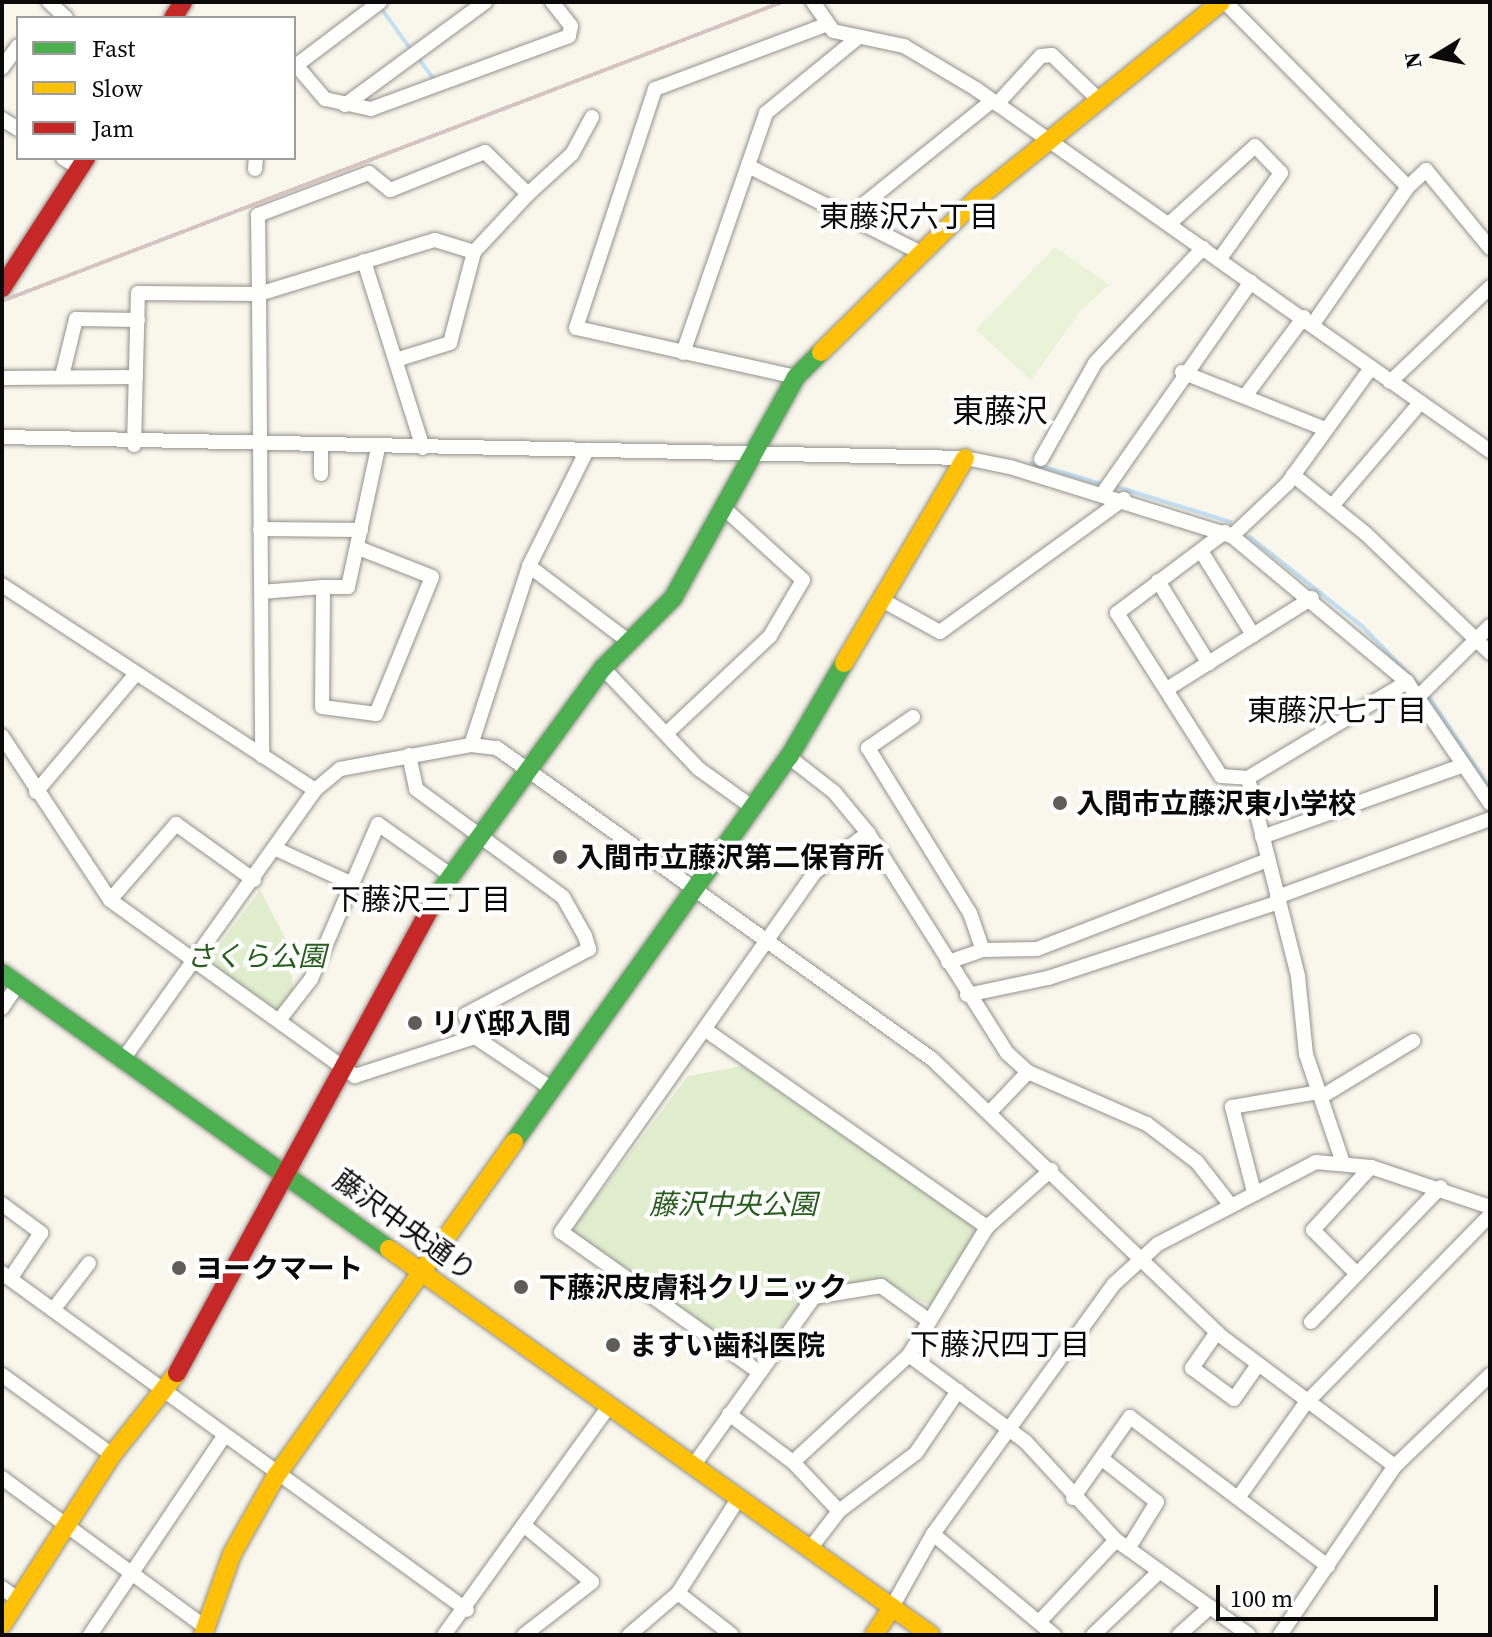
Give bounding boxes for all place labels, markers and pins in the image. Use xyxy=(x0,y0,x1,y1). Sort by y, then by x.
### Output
place label: 入間市立藤沢東小学校 xyxy=(1076,786,1356,820)
marker: 入間市立藤沢東小学校 xyxy=(1051,794,1069,812)
place label: 入間市立藤沢第二保育所 xyxy=(576,840,884,874)
marker: 入間市立藤沢第二保育所 xyxy=(551,848,569,866)
place label: リバ邸入間 xyxy=(431,1006,571,1040)
marker: リバ邸入間 xyxy=(406,1014,424,1032)
place label: ヨークマート xyxy=(195,1251,363,1285)
marker: ヨークマート xyxy=(170,1259,188,1277)
place label: 下藤沢皮膚科クリニック xyxy=(539,1270,847,1304)
marker: 下藤沢皮膚科クリニック xyxy=(510,1276,532,1298)
place label: ますい歯科医院 xyxy=(629,1328,825,1362)
marker: ますい歯科医院 xyxy=(604,1336,622,1354)

